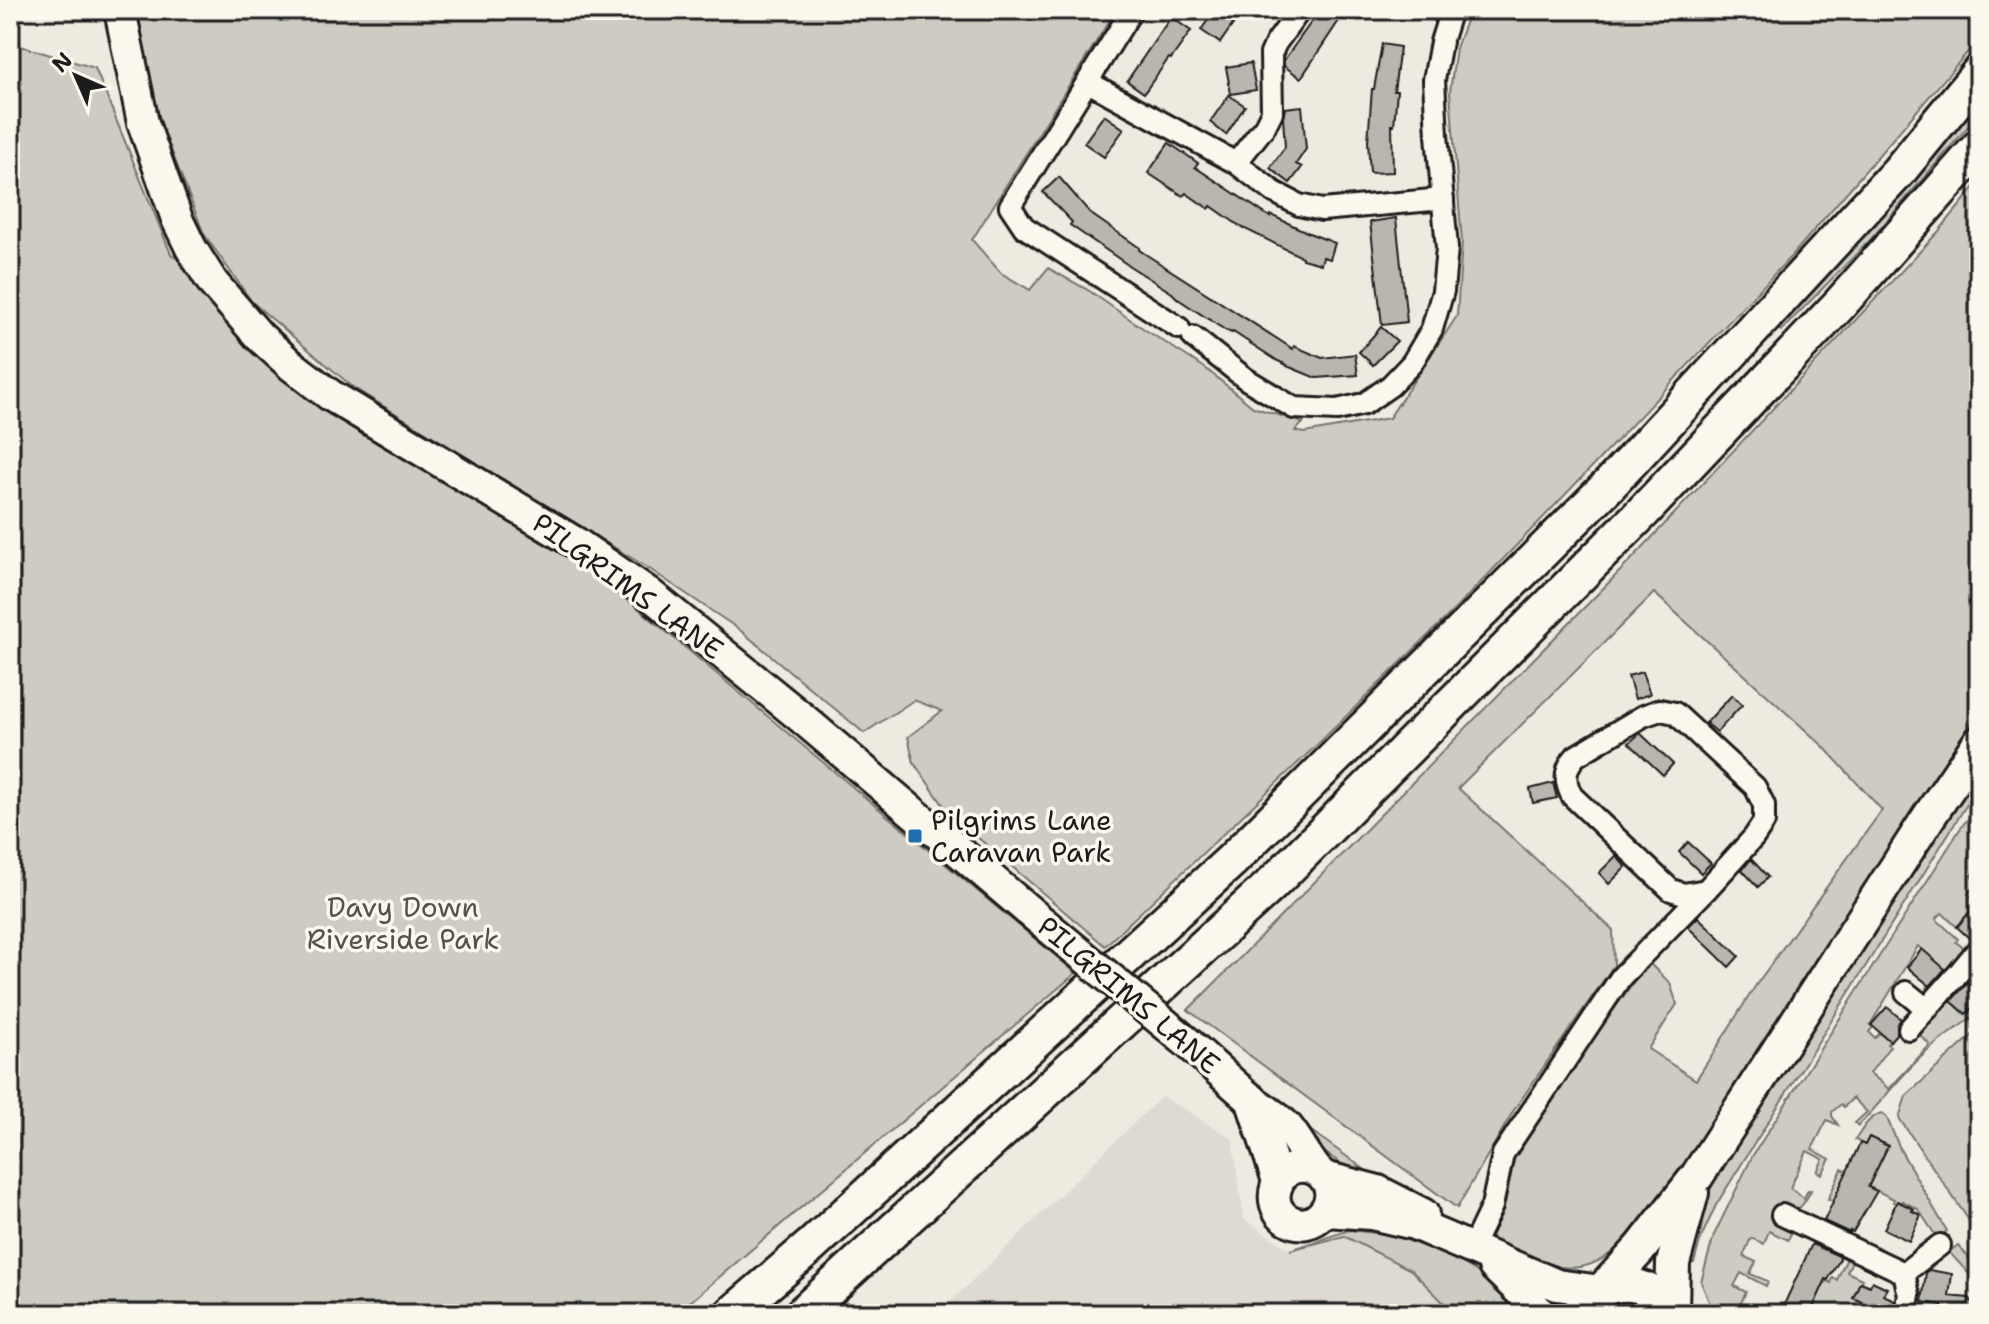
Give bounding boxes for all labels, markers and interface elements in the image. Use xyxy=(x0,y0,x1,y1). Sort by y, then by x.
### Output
north arrow xyxy=(36,36,116,116)
text: N xyxy=(46,46,79,79)
street label: PILGRIMS LANE xyxy=(525,504,731,668)
place label: Pilgrims Lane Caravan Park xyxy=(931,801,1112,871)
marker: Pilgrims Lane Caravan Park xyxy=(906,827,924,845)
park label: Davy Down Riverside Park xyxy=(307,888,499,958)
street label: PILGRIMS LANE xyxy=(1030,907,1228,1083)

